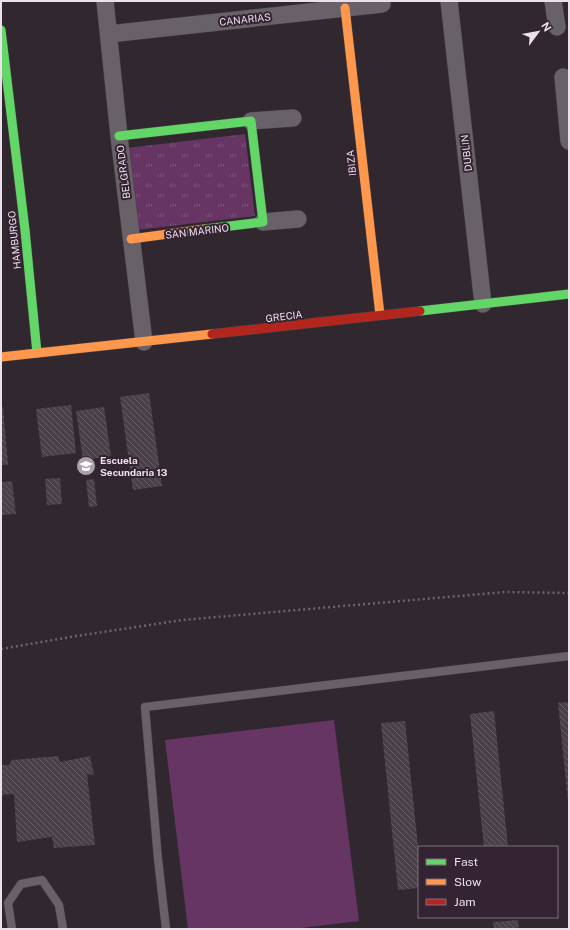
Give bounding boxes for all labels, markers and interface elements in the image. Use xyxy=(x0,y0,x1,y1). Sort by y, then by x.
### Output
street label: CANARIAS xyxy=(219,10,272,28)
north arrow xyxy=(518,12,558,52)
text: N xyxy=(539,20,554,34)
street label: DUBLIN xyxy=(458,134,474,172)
street label: BELGRADO xyxy=(114,144,132,200)
street label: IBIZA xyxy=(344,149,358,177)
street label: HAMBURGO xyxy=(5,210,23,270)
street label: SAN MARINO xyxy=(164,221,230,241)
street label: GRECIA xyxy=(265,308,303,324)
place label: Escuela Secundaria 13 xyxy=(100,454,168,478)
school or university icon: Escuela Secundaria 13 xyxy=(75,455,97,477)
legend xyxy=(418,846,558,918)
text: Fast xyxy=(454,855,479,869)
text: Slow xyxy=(454,875,482,889)
text: Jam xyxy=(454,895,476,909)

